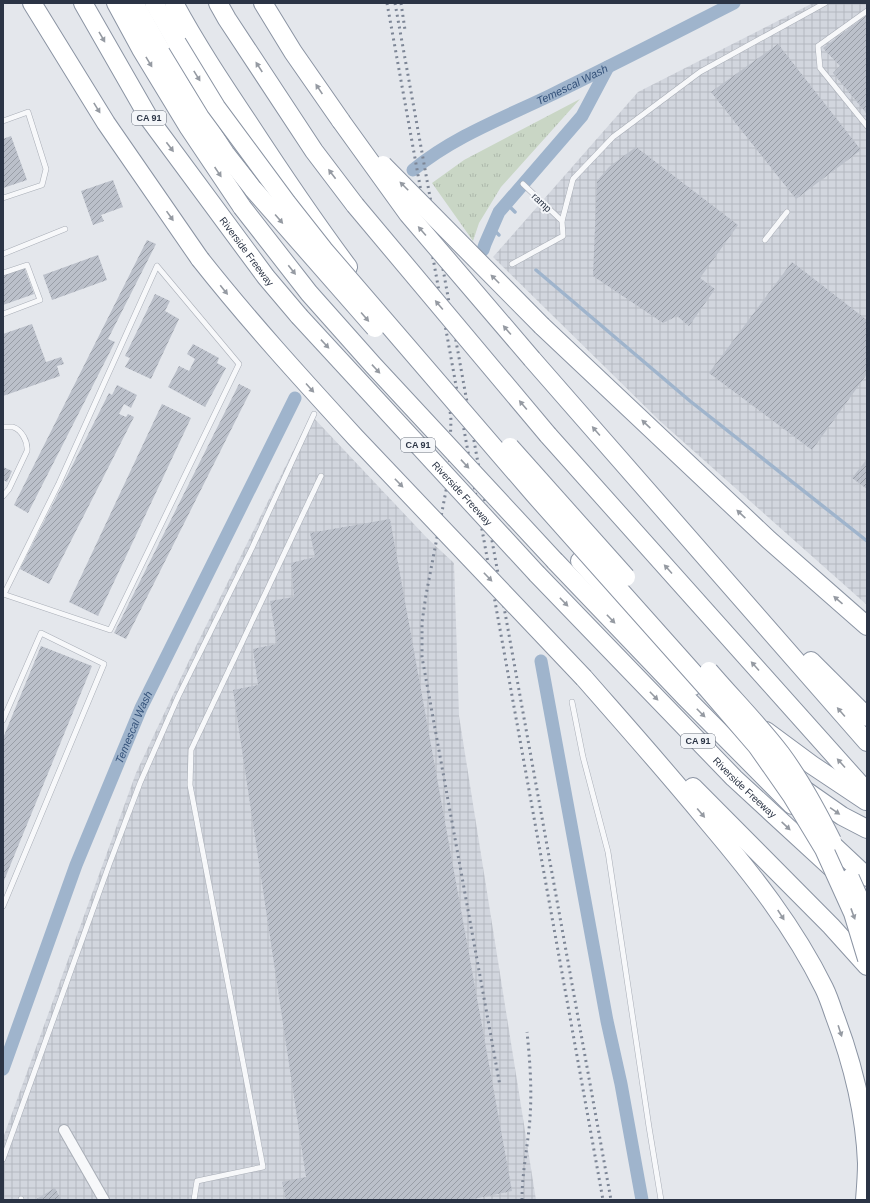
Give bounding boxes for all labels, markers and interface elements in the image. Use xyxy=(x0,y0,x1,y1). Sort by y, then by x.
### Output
one-way arrow xyxy=(99,31,106,43)
one-way arrow xyxy=(145,56,152,68)
one-way arrow xyxy=(255,61,262,73)
water label: Temescal Wash xyxy=(535,62,610,107)
one-way arrow xyxy=(193,71,201,81)
one-way arrow xyxy=(315,84,323,94)
one-way arrow xyxy=(93,102,100,114)
road number: CA 91 xyxy=(132,111,166,125)
one-way arrow xyxy=(166,142,175,153)
one-way arrow xyxy=(214,166,222,177)
one-way arrow xyxy=(327,169,336,180)
one-way arrow xyxy=(399,181,409,191)
street label: ramp xyxy=(530,191,554,214)
one-way arrow xyxy=(166,210,174,221)
one-way arrow xyxy=(275,214,284,225)
street label: Riverside Freeway xyxy=(218,215,276,288)
one-way arrow xyxy=(418,226,427,236)
one-way arrow xyxy=(287,265,296,276)
one-way arrow xyxy=(490,274,500,284)
one-way arrow xyxy=(220,284,229,295)
one-way arrow xyxy=(435,300,444,311)
one-way arrow xyxy=(361,312,370,322)
one-way arrow xyxy=(503,324,512,335)
one-way arrow xyxy=(320,340,329,349)
one-way arrow xyxy=(372,364,381,374)
one-way arrow xyxy=(305,383,315,393)
one-way arrow xyxy=(519,399,528,410)
one-way arrow xyxy=(641,420,651,429)
one-way arrow xyxy=(591,426,600,436)
road number: CA 91 xyxy=(401,438,435,452)
street label: Riverside Freeway xyxy=(430,459,494,528)
one-way arrow xyxy=(460,459,470,469)
one-way arrow xyxy=(394,478,403,488)
one-way arrow xyxy=(736,509,746,518)
one-way arrow xyxy=(663,564,673,574)
one-way arrow xyxy=(483,572,493,582)
one-way arrow xyxy=(833,595,843,605)
one-way arrow xyxy=(559,597,569,607)
one-way arrow xyxy=(606,614,616,624)
one-way arrow xyxy=(750,661,759,671)
water label: Temescal Wash xyxy=(113,689,155,765)
one-way arrow xyxy=(649,691,658,700)
one-way arrow xyxy=(837,707,846,718)
one-way arrow xyxy=(696,708,706,718)
road number: CA 91 xyxy=(681,734,715,748)
street label: Riverside Freeway xyxy=(711,755,778,820)
one-way arrow xyxy=(836,758,846,768)
one-way arrow xyxy=(830,807,840,815)
one-way arrow xyxy=(696,808,705,819)
one-way arrow xyxy=(781,822,791,831)
one-way arrow xyxy=(850,909,856,921)
one-way arrow xyxy=(777,910,785,920)
one-way arrow xyxy=(837,1025,843,1037)

